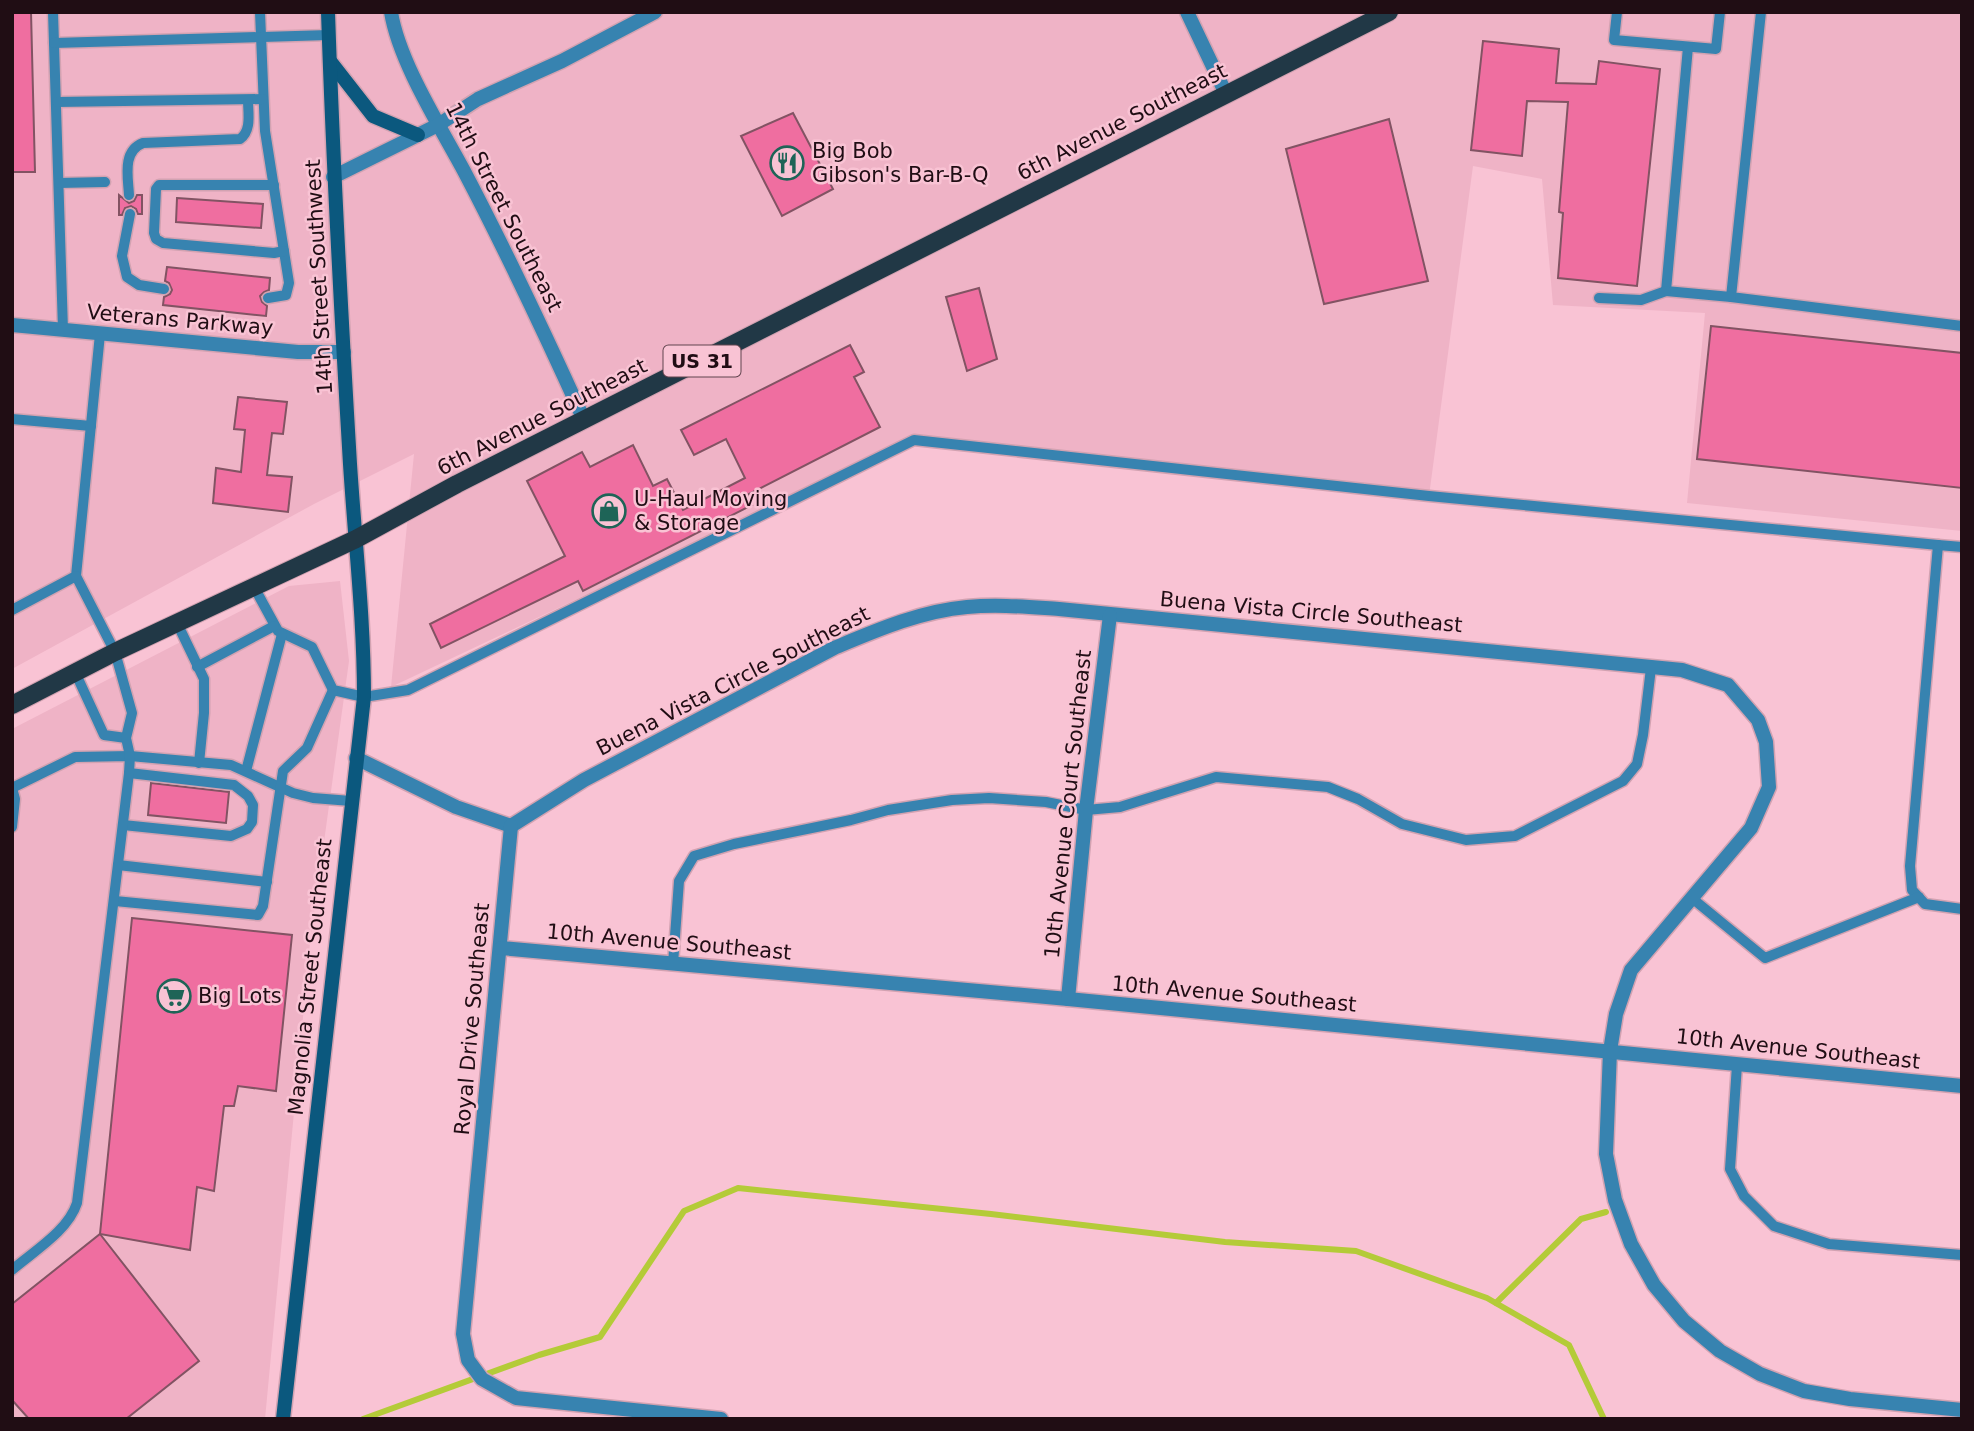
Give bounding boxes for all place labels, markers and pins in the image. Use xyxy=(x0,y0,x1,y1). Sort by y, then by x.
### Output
place label: Big Bob Gibson's Bar-B-Q xyxy=(812,139,989,187)
restaurant icon: Big Bob Gibson's Bar-B-Q xyxy=(768,144,806,182)
place label: U-Haul Moving & Storage xyxy=(634,487,787,535)
shop icon: U-Haul Moving & Storage xyxy=(590,492,628,530)
supermarket icon: Big Lots xyxy=(155,977,193,1015)
place label: Big Lots xyxy=(198,984,282,1008)

